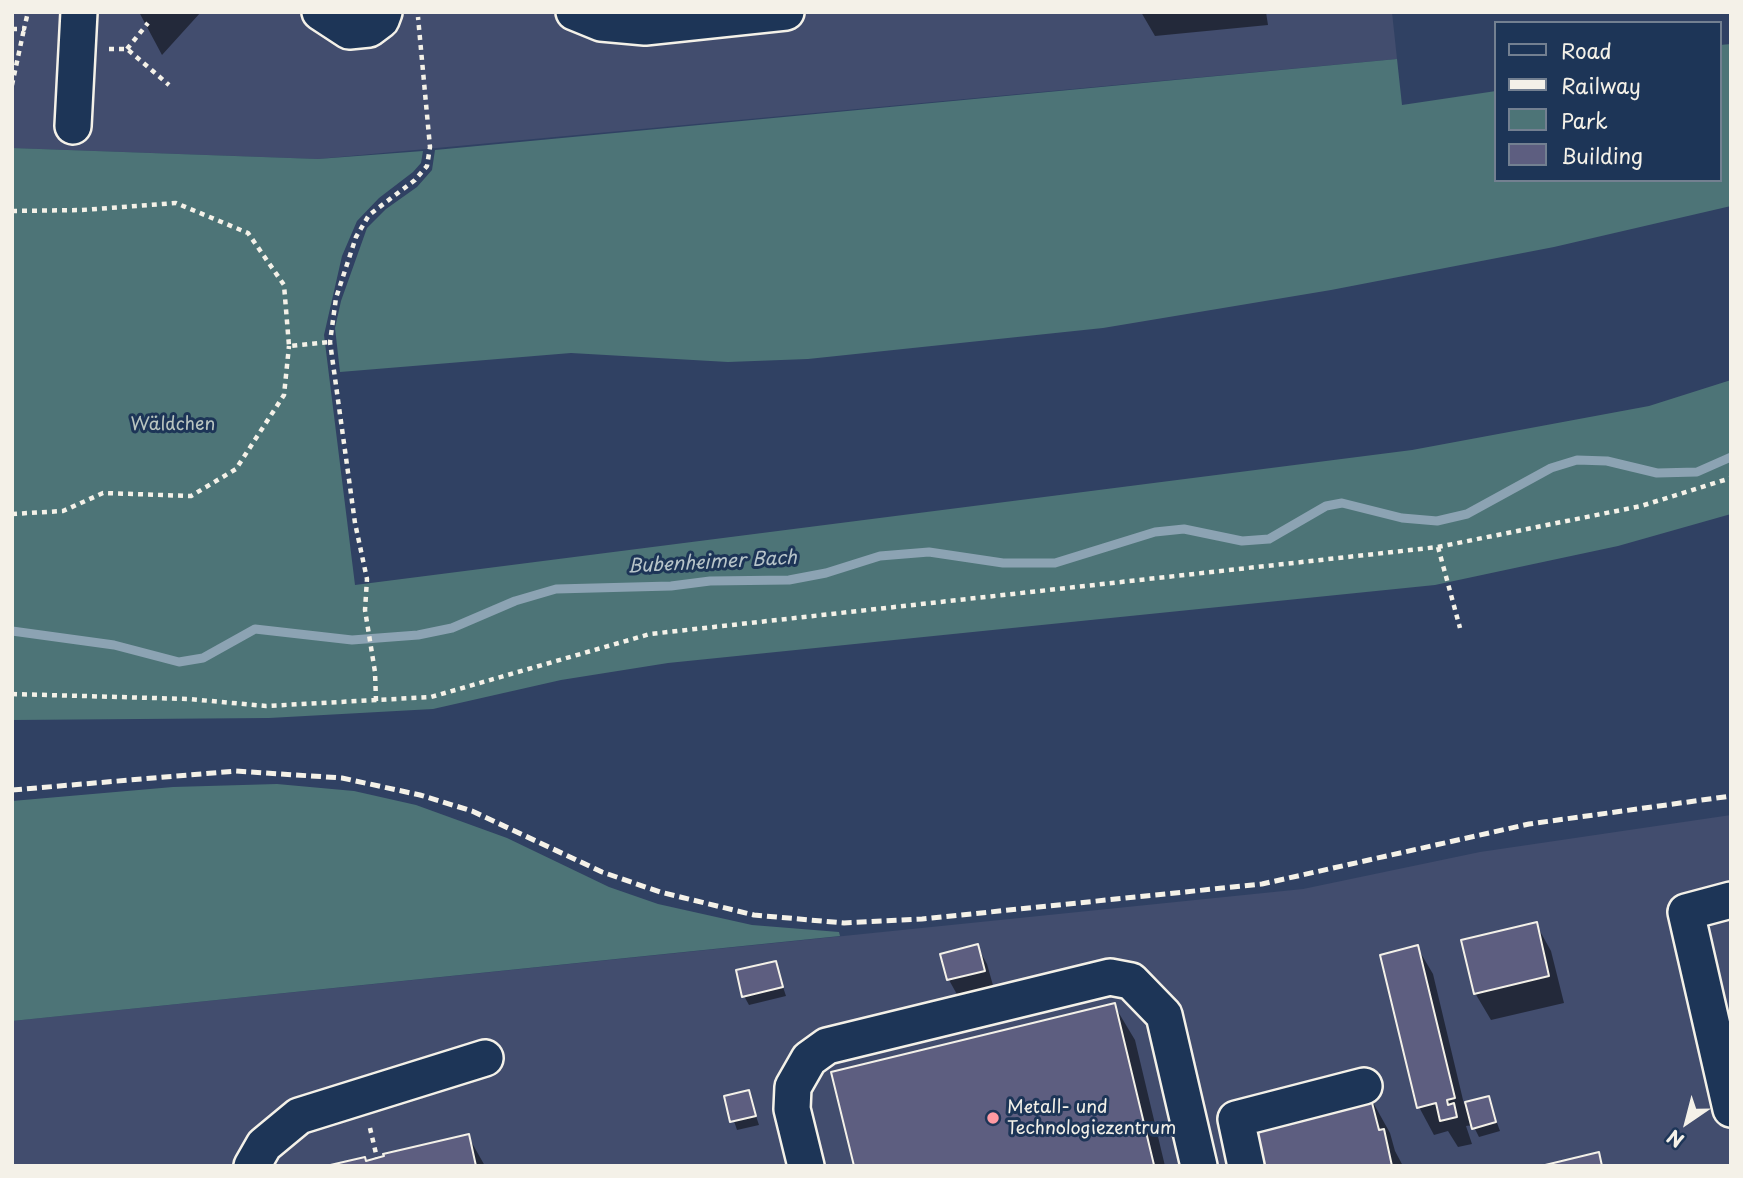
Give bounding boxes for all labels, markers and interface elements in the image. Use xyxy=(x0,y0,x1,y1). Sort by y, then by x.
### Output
legend xyxy=(1494,21,1722,182)
text: Road xyxy=(1561,34,1612,66)
text: Railway xyxy=(1561,69,1641,101)
text: Park xyxy=(1561,104,1608,136)
text: Building xyxy=(1561,139,1643,171)
park label: Wäldchen xyxy=(131,414,215,436)
water label: Bubenheimer Bach xyxy=(627,547,797,579)
north arrow xyxy=(1652,1087,1722,1157)
place label: Metall- und Technologiezentrum xyxy=(1007,1097,1176,1140)
marker: Metall- und Technologiezentrum xyxy=(985,1110,1001,1126)
text: N xyxy=(1661,1123,1689,1155)

